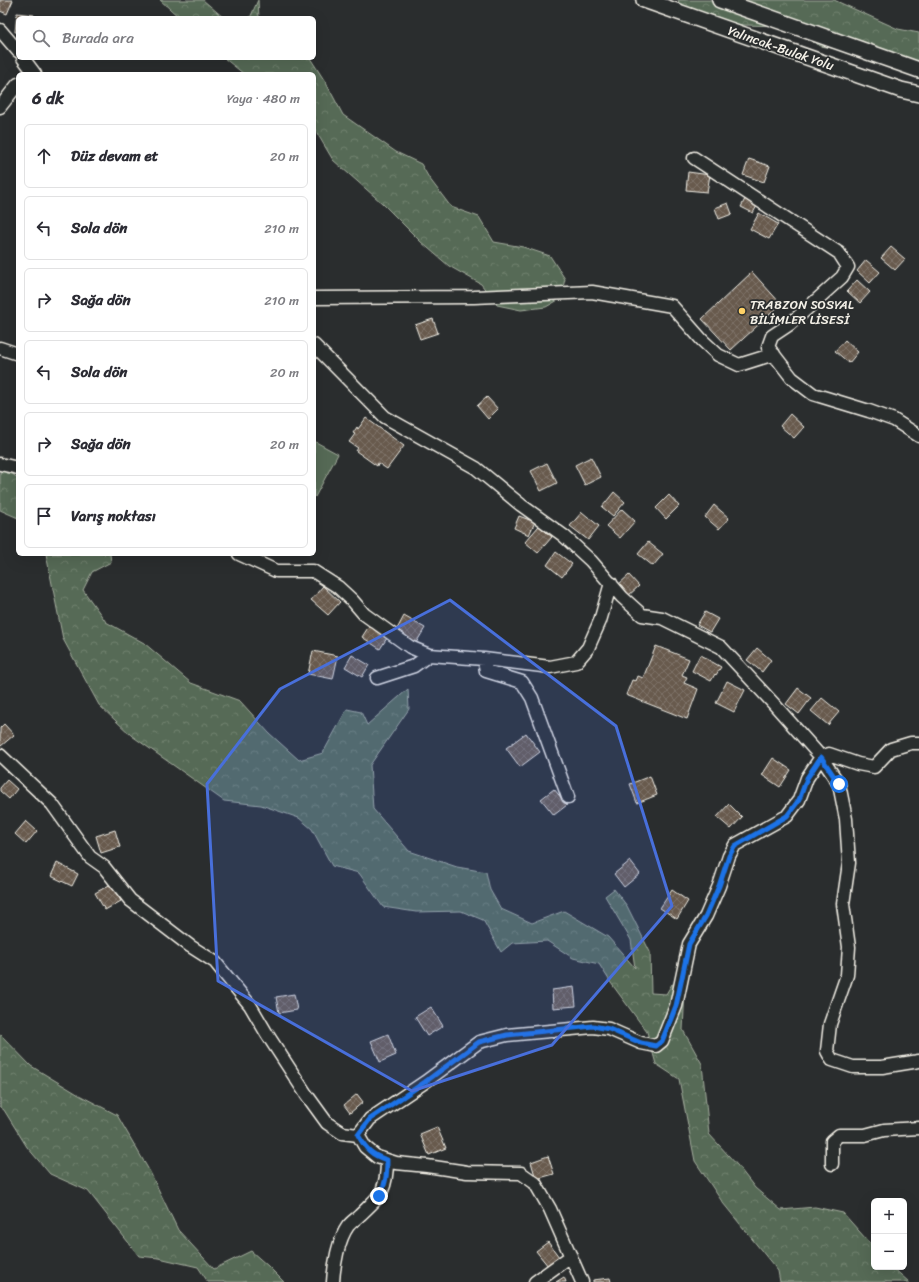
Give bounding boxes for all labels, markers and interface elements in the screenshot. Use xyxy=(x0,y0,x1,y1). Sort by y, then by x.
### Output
search box xyxy=(16,16,316,60)
street label: Yalıncak-Bulak Yolu xyxy=(725,19,837,77)
text: Burada ara xyxy=(62,25,134,51)
icon: search xyxy=(30,27,52,49)
text: 6 dk xyxy=(32,83,64,113)
text: Yaya · 480 m xyxy=(227,87,300,110)
text: Düz devam et xyxy=(71,143,158,169)
icon: ahead xyxy=(33,145,55,167)
text: 20 m xyxy=(270,145,299,168)
text: Sola dön xyxy=(71,215,127,241)
icon: left xyxy=(33,217,55,239)
text: 210 m xyxy=(264,217,299,240)
text: Sağa dön xyxy=(71,287,131,313)
icon: right xyxy=(33,289,55,311)
text: 210 m xyxy=(264,289,299,312)
place label: TRABZON SOSYAL BİLİMLER LİSESİ xyxy=(750,293,854,331)
marker: TRABZON SOSYAL BİLİMLER LİSESİ xyxy=(737,306,747,316)
text: Sola dön xyxy=(71,359,127,385)
icon: left xyxy=(33,361,55,383)
text: 20 m xyxy=(270,361,299,384)
text: Sağa dön xyxy=(71,431,131,457)
icon: right xyxy=(33,433,55,455)
text: 20 m xyxy=(270,433,299,456)
text: Varış noktası xyxy=(71,503,156,529)
icon: arrive xyxy=(33,505,55,527)
route start xyxy=(830,775,848,793)
route end xyxy=(370,1187,388,1205)
map controls xyxy=(871,1198,907,1270)
button: + xyxy=(871,1198,907,1234)
button: − xyxy=(871,1234,907,1270)

